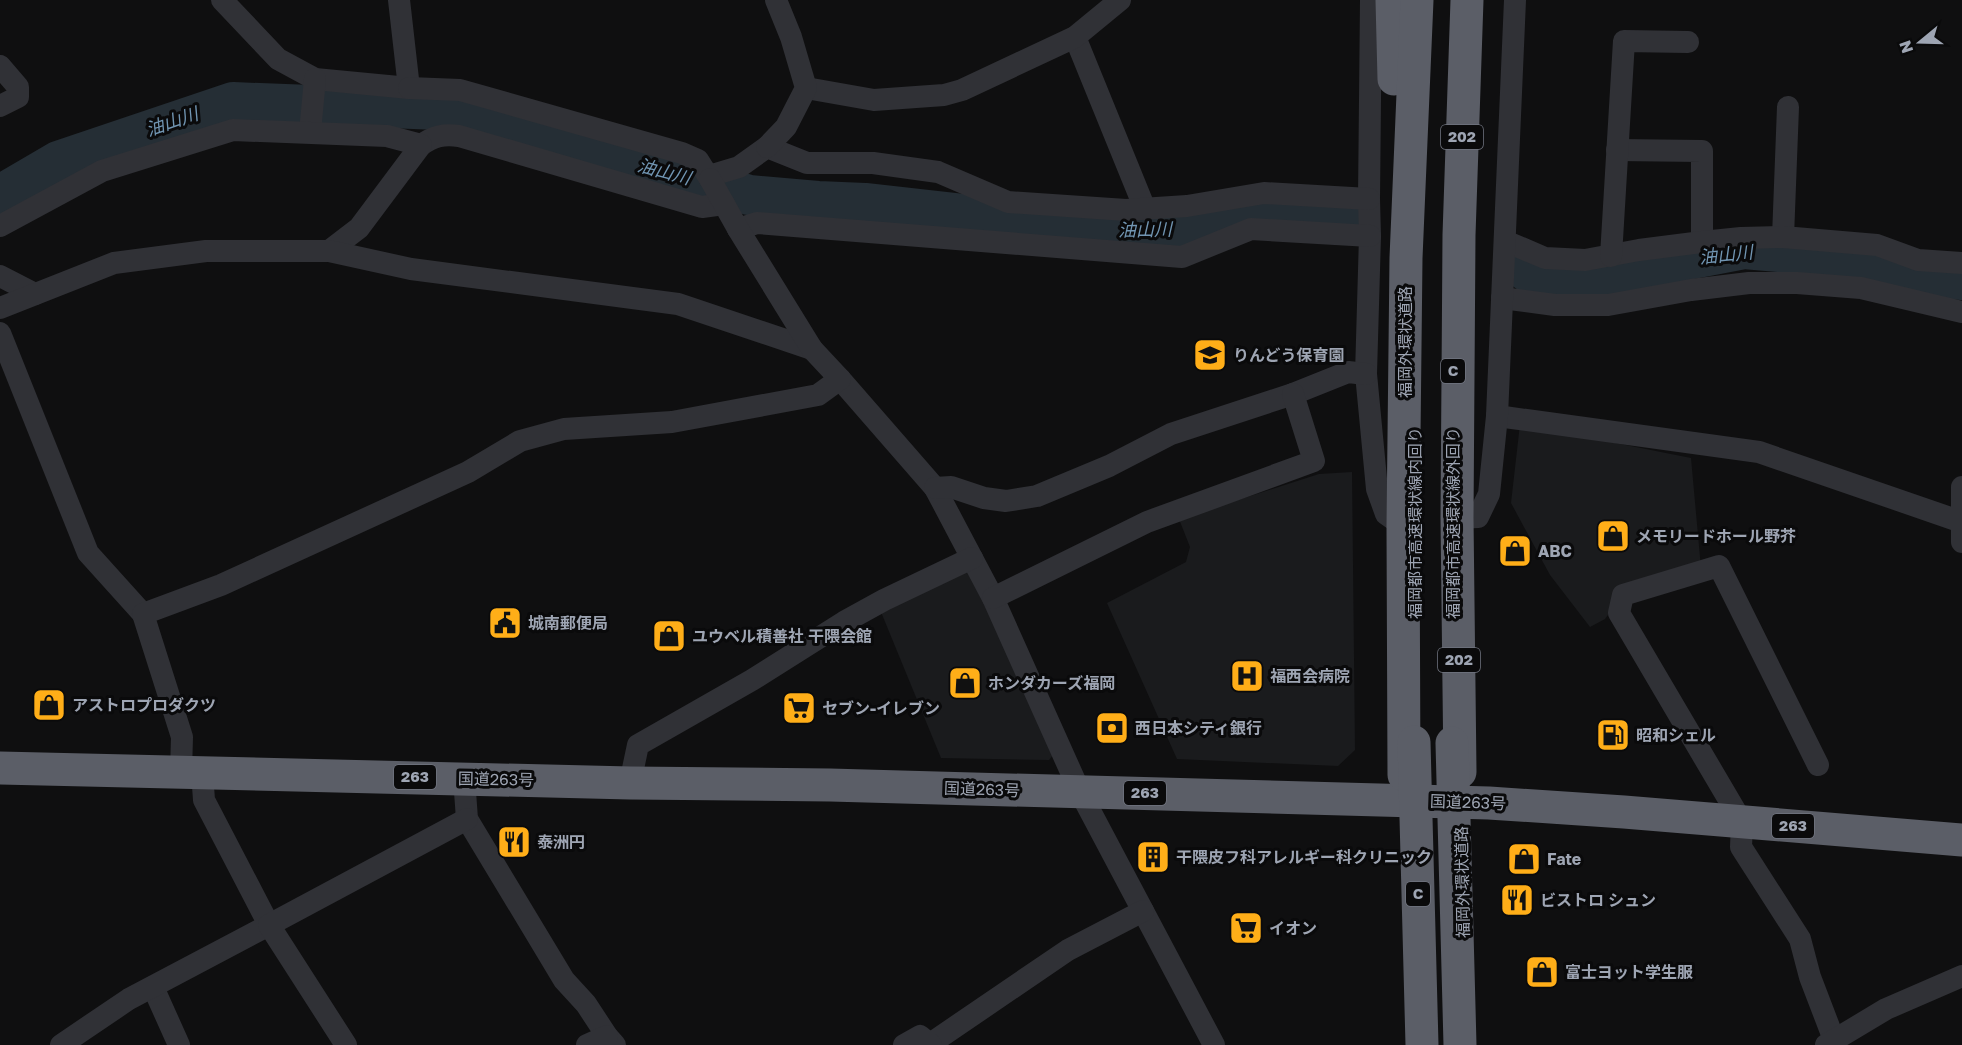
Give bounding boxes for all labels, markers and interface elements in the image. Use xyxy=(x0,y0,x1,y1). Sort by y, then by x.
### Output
north arrow xyxy=(1890,12,1950,72)
text: N xyxy=(1894,38,1917,56)
water label: 油山川 xyxy=(143,101,203,140)
road number: 202 xyxy=(1441,125,1483,149)
water label: 油山川 xyxy=(635,153,695,189)
water label: 油山川 xyxy=(1118,217,1174,240)
water label: 油山川 xyxy=(1698,240,1756,268)
street label: 福岡外環状道路 xyxy=(1395,286,1415,398)
school or university icon: りんどう保育園 xyxy=(1192,337,1228,373)
place label: りんどう保育園 xyxy=(1233,345,1345,365)
road number: C xyxy=(1441,359,1465,383)
street label: 福岡都市高速環状線内回り xyxy=(1405,427,1425,619)
street label: 福岡都市高速環状線外回り xyxy=(1443,427,1463,619)
shop icon: メモリードホール野芥 xyxy=(1595,518,1631,554)
place label: メモリードホール野芥 xyxy=(1636,526,1796,546)
shop icon: ABC xyxy=(1497,533,1533,569)
place label: ABC xyxy=(1538,541,1572,561)
public building icon: 城南郵便局 xyxy=(487,605,523,641)
place label: 城南郵便局 xyxy=(528,613,608,633)
shop icon: ユウベル積善社 干隈会館 xyxy=(651,618,687,654)
place label: ユウベル積善社 干隈会館 xyxy=(692,626,872,646)
road number: 202 xyxy=(1438,648,1480,672)
hospital icon: 福西会病院 xyxy=(1229,658,1265,694)
shop icon: ホンダカーズ福岡 xyxy=(947,665,983,701)
place label: 福西会病院 xyxy=(1270,666,1350,686)
place label: ホンダカーズ福岡 xyxy=(988,673,1115,693)
shop icon: アストロプロダクツ xyxy=(31,687,67,723)
supermarket icon: セブン-イレブン xyxy=(781,690,817,726)
place label: アストロプロダクツ xyxy=(72,695,216,715)
place label: セブン-イレブン xyxy=(822,698,940,718)
bank icon: 西日本シティ銀行 xyxy=(1094,710,1130,746)
fuel station icon: 昭和シェル xyxy=(1595,717,1631,753)
place label: 西日本シティ銀行 xyxy=(1135,718,1262,738)
place label: 昭和シェル xyxy=(1636,725,1716,745)
road number: 263 xyxy=(394,765,436,789)
street label: 国道263号 xyxy=(458,768,534,790)
street label: 国道263号 xyxy=(944,778,1020,800)
road number: 263 xyxy=(1124,781,1166,805)
street label: 国道263号 xyxy=(1430,791,1506,813)
road number: 263 xyxy=(1772,814,1814,838)
restaurant icon: 泰洲円 xyxy=(496,824,532,860)
street label: 福岡外環状道路 xyxy=(1451,826,1473,938)
place label: 泰洲円 xyxy=(537,832,585,852)
building icon: 干隈皮フ科アレルギー科クリニック xyxy=(1135,839,1171,875)
shop icon: Fate xyxy=(1506,841,1542,877)
place label: 干隈皮フ科アレルギー科クリニック xyxy=(1176,847,1432,867)
place label: Fate xyxy=(1547,849,1581,869)
road number: C xyxy=(1406,882,1430,906)
restaurant icon: ビストロ シュン xyxy=(1499,882,1535,918)
place label: ビストロ シュン xyxy=(1540,890,1656,910)
supermarket icon: イオン xyxy=(1228,910,1264,946)
place label: イオン xyxy=(1269,918,1317,938)
shop icon: 富士ヨット学生服 xyxy=(1524,954,1560,990)
place label: 富士ヨット学生服 xyxy=(1565,962,1693,982)

